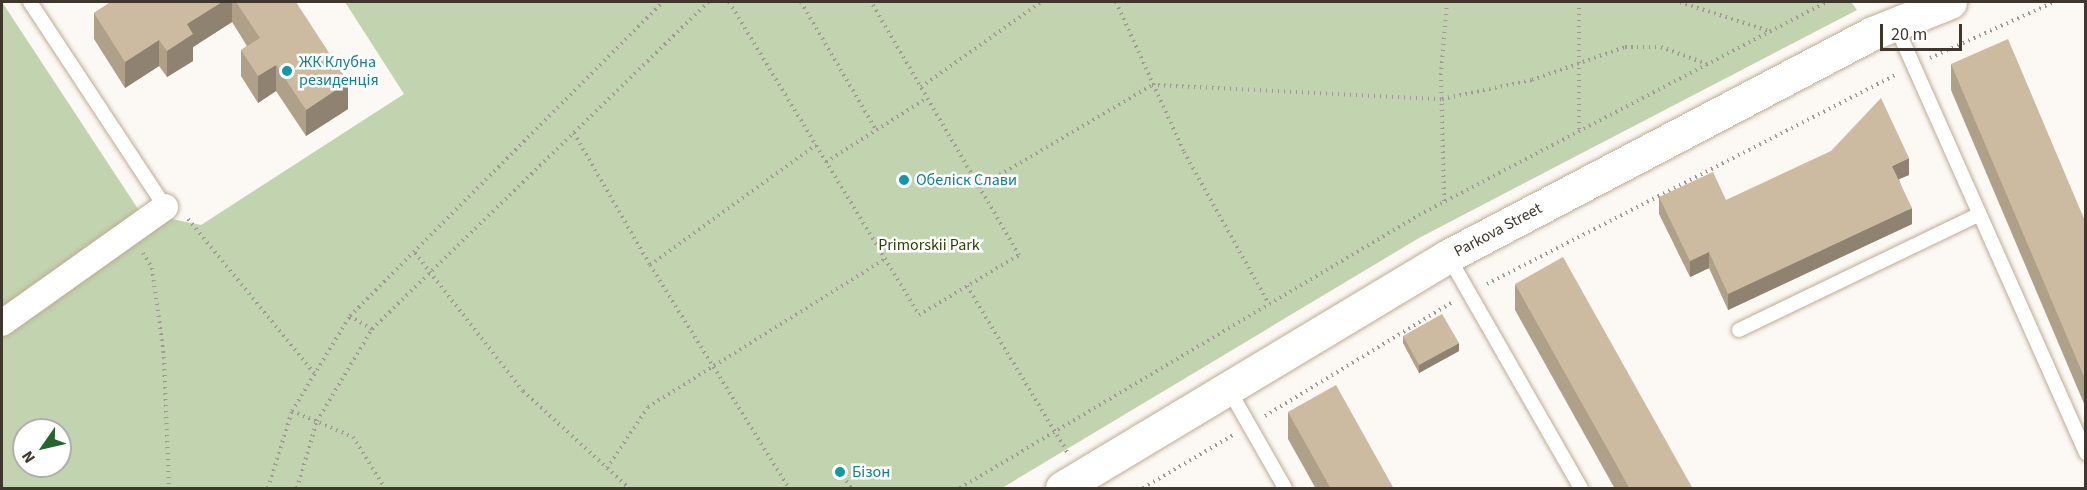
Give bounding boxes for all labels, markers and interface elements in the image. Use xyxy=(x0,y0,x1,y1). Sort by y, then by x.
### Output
scale bar xyxy=(1883,12,1966,50)
text: 20 m xyxy=(1891,22,1927,47)
place label: ЖК Клубна резиденція xyxy=(299,52,379,90)
marker: ЖК Клубна резиденція xyxy=(280,64,294,78)
place label: Обеліск Cлави xyxy=(916,170,1017,190)
marker: Обеліск Cлави xyxy=(897,173,911,187)
street label: Parkova Street xyxy=(1451,199,1545,261)
park label: Primorskii Park xyxy=(878,235,980,255)
north arrow xyxy=(12,418,72,478)
text: N xyxy=(17,446,41,468)
place label: Бізон xyxy=(852,462,890,482)
marker: Бізон xyxy=(833,465,847,479)

